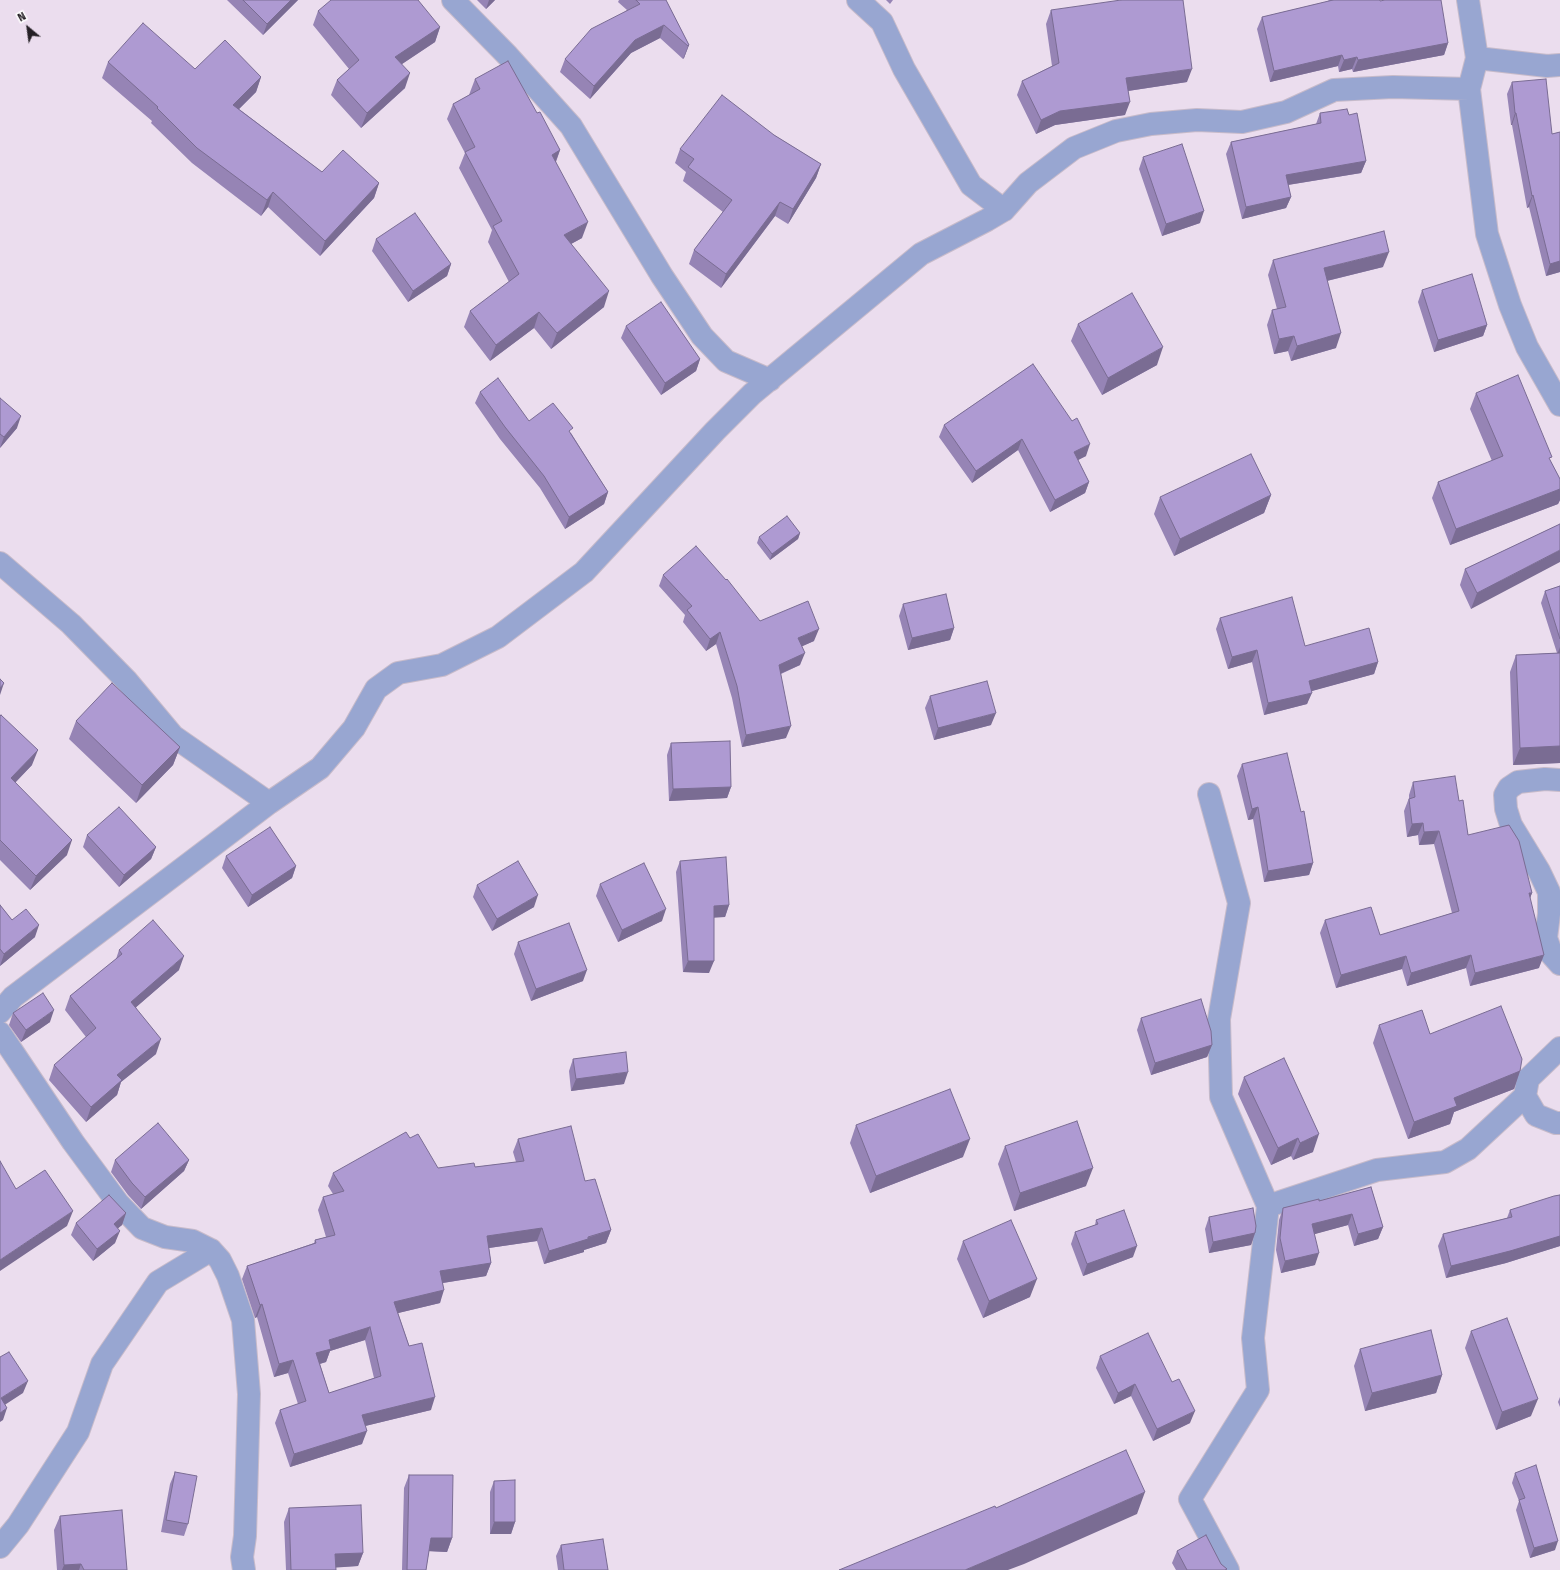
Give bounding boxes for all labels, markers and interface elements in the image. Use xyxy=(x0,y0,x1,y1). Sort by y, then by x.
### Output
north arrow xyxy=(8,8,48,48)
text: N xyxy=(16,10,28,25)

